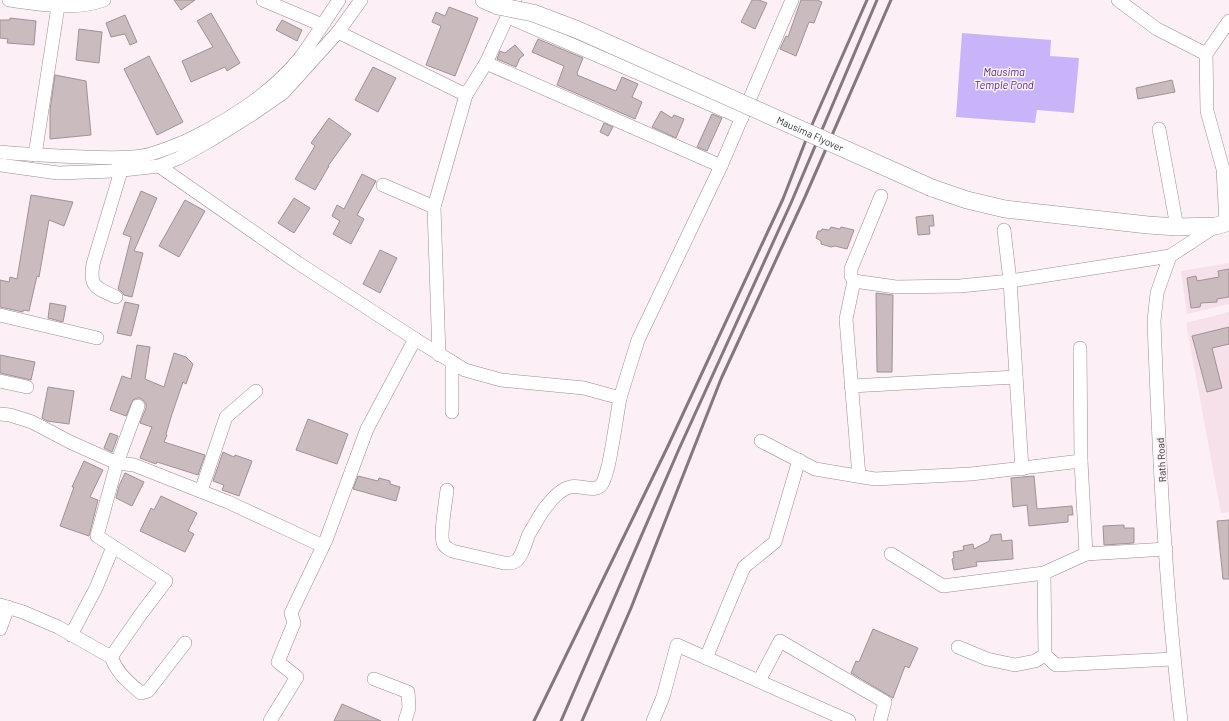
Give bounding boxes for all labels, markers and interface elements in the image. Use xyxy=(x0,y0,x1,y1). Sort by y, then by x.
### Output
water label: Mausima Temple Pond xyxy=(974,65,1034,91)
street label: Mausima Flyover xyxy=(775,114,846,154)
street label: Rath Road xyxy=(1154,438,1168,482)

